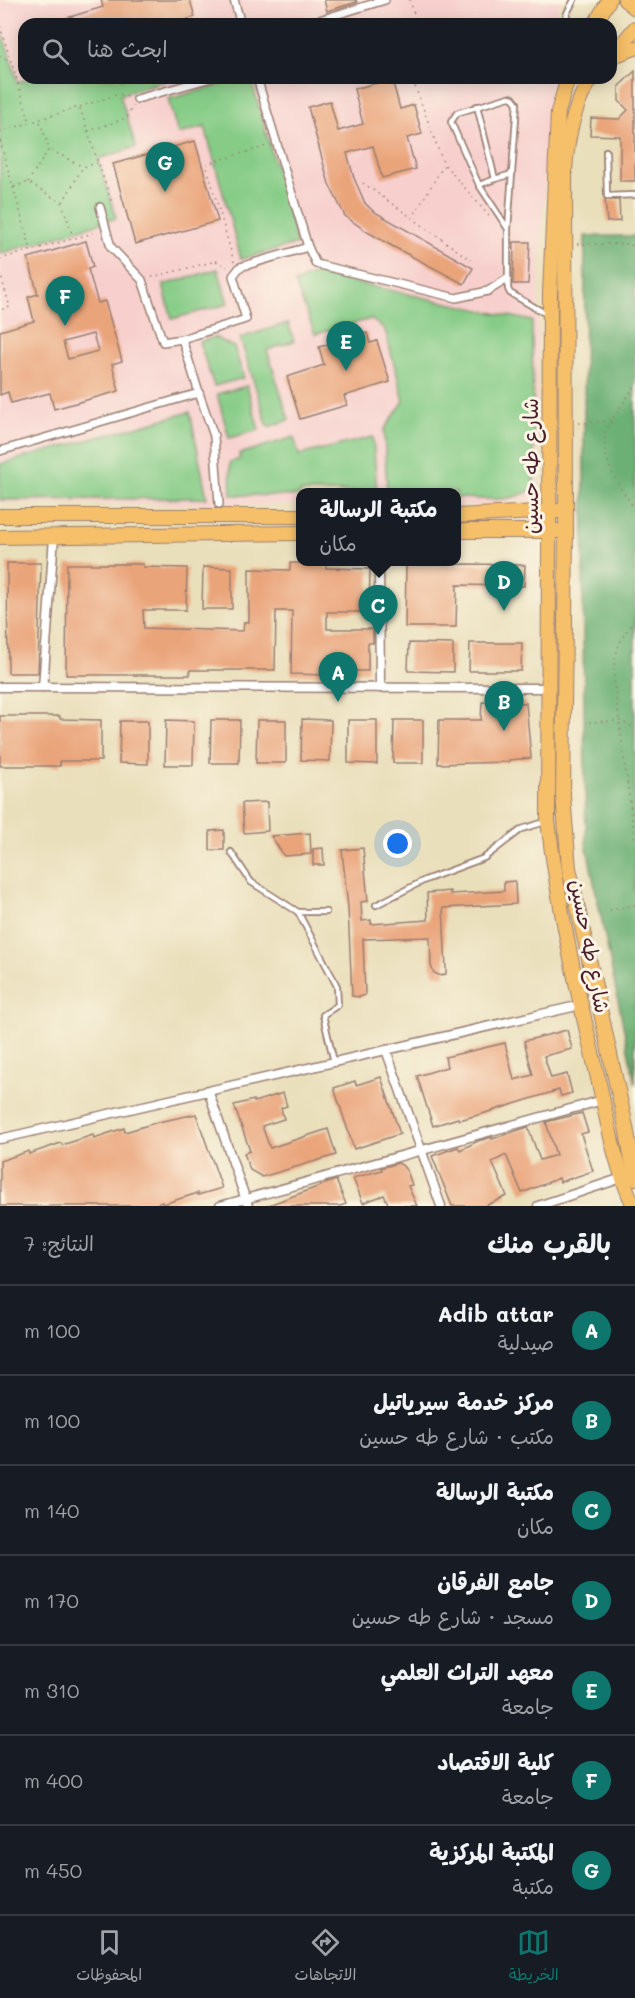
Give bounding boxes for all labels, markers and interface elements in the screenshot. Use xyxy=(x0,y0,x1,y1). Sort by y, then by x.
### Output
search box xyxy=(18,18,617,84)
text: ابحث هنا xyxy=(87,34,168,63)
icon: search xyxy=(39,35,72,68)
pin: G xyxy=(146,142,184,192)
pin: F xyxy=(46,276,84,326)
pin: E xyxy=(326,322,366,371)
street label: شارع طه حسين xyxy=(516,398,546,534)
popup xyxy=(296,488,461,566)
text: مكتبة الرسالة xyxy=(319,494,438,523)
text: مكان xyxy=(319,530,357,556)
pin: D xyxy=(484,562,524,611)
pin: C xyxy=(358,586,398,635)
pin: A xyxy=(318,652,358,702)
pin: B xyxy=(484,682,524,731)
your location xyxy=(383,829,412,858)
street label: شارع طه حسين xyxy=(562,877,617,1016)
text: بالقرب منك xyxy=(488,1226,611,1260)
text: النتائج: 7 xyxy=(24,1230,94,1256)
text: Adib attar xyxy=(437,1299,554,1328)
text: 100 m xyxy=(24,1317,80,1343)
text: A xyxy=(585,1317,598,1343)
text: صيدلية xyxy=(498,1329,554,1355)
text: مركز خدمة سيرياتيل xyxy=(373,1387,554,1416)
text: 100 m xyxy=(24,1407,80,1433)
text: B xyxy=(585,1407,598,1433)
text: مكتب · شارع طه حسين xyxy=(359,1423,554,1449)
text: مكتبة الرسالة xyxy=(436,1477,554,1506)
text: 140 m xyxy=(24,1497,79,1523)
text: C xyxy=(584,1497,599,1523)
text: مكان xyxy=(517,1513,554,1539)
text: جامع الفرقان xyxy=(437,1567,554,1596)
text: 170 m xyxy=(24,1587,79,1613)
text: D xyxy=(584,1587,599,1613)
text: مسجد · شارع طه حسين xyxy=(352,1603,554,1629)
text: معهد التراث العلمي xyxy=(381,1657,554,1686)
text: 310 m xyxy=(24,1677,79,1703)
text: E xyxy=(585,1677,598,1703)
text: جامعة xyxy=(502,1693,554,1719)
text: كلية الاقتصاد xyxy=(437,1747,554,1776)
text: 400 m xyxy=(24,1767,83,1793)
text: F xyxy=(585,1767,598,1793)
text: جامعة xyxy=(502,1783,554,1809)
text: المكتبة المركزية xyxy=(429,1837,554,1866)
text: 450 m xyxy=(24,1857,82,1883)
text: G xyxy=(584,1857,599,1883)
text: مكتبة xyxy=(512,1873,554,1899)
tab: المحفوظات xyxy=(76,1926,142,1989)
tab: الاتجاهات xyxy=(295,1926,356,1989)
tab: الخريطة xyxy=(509,1926,559,1989)

